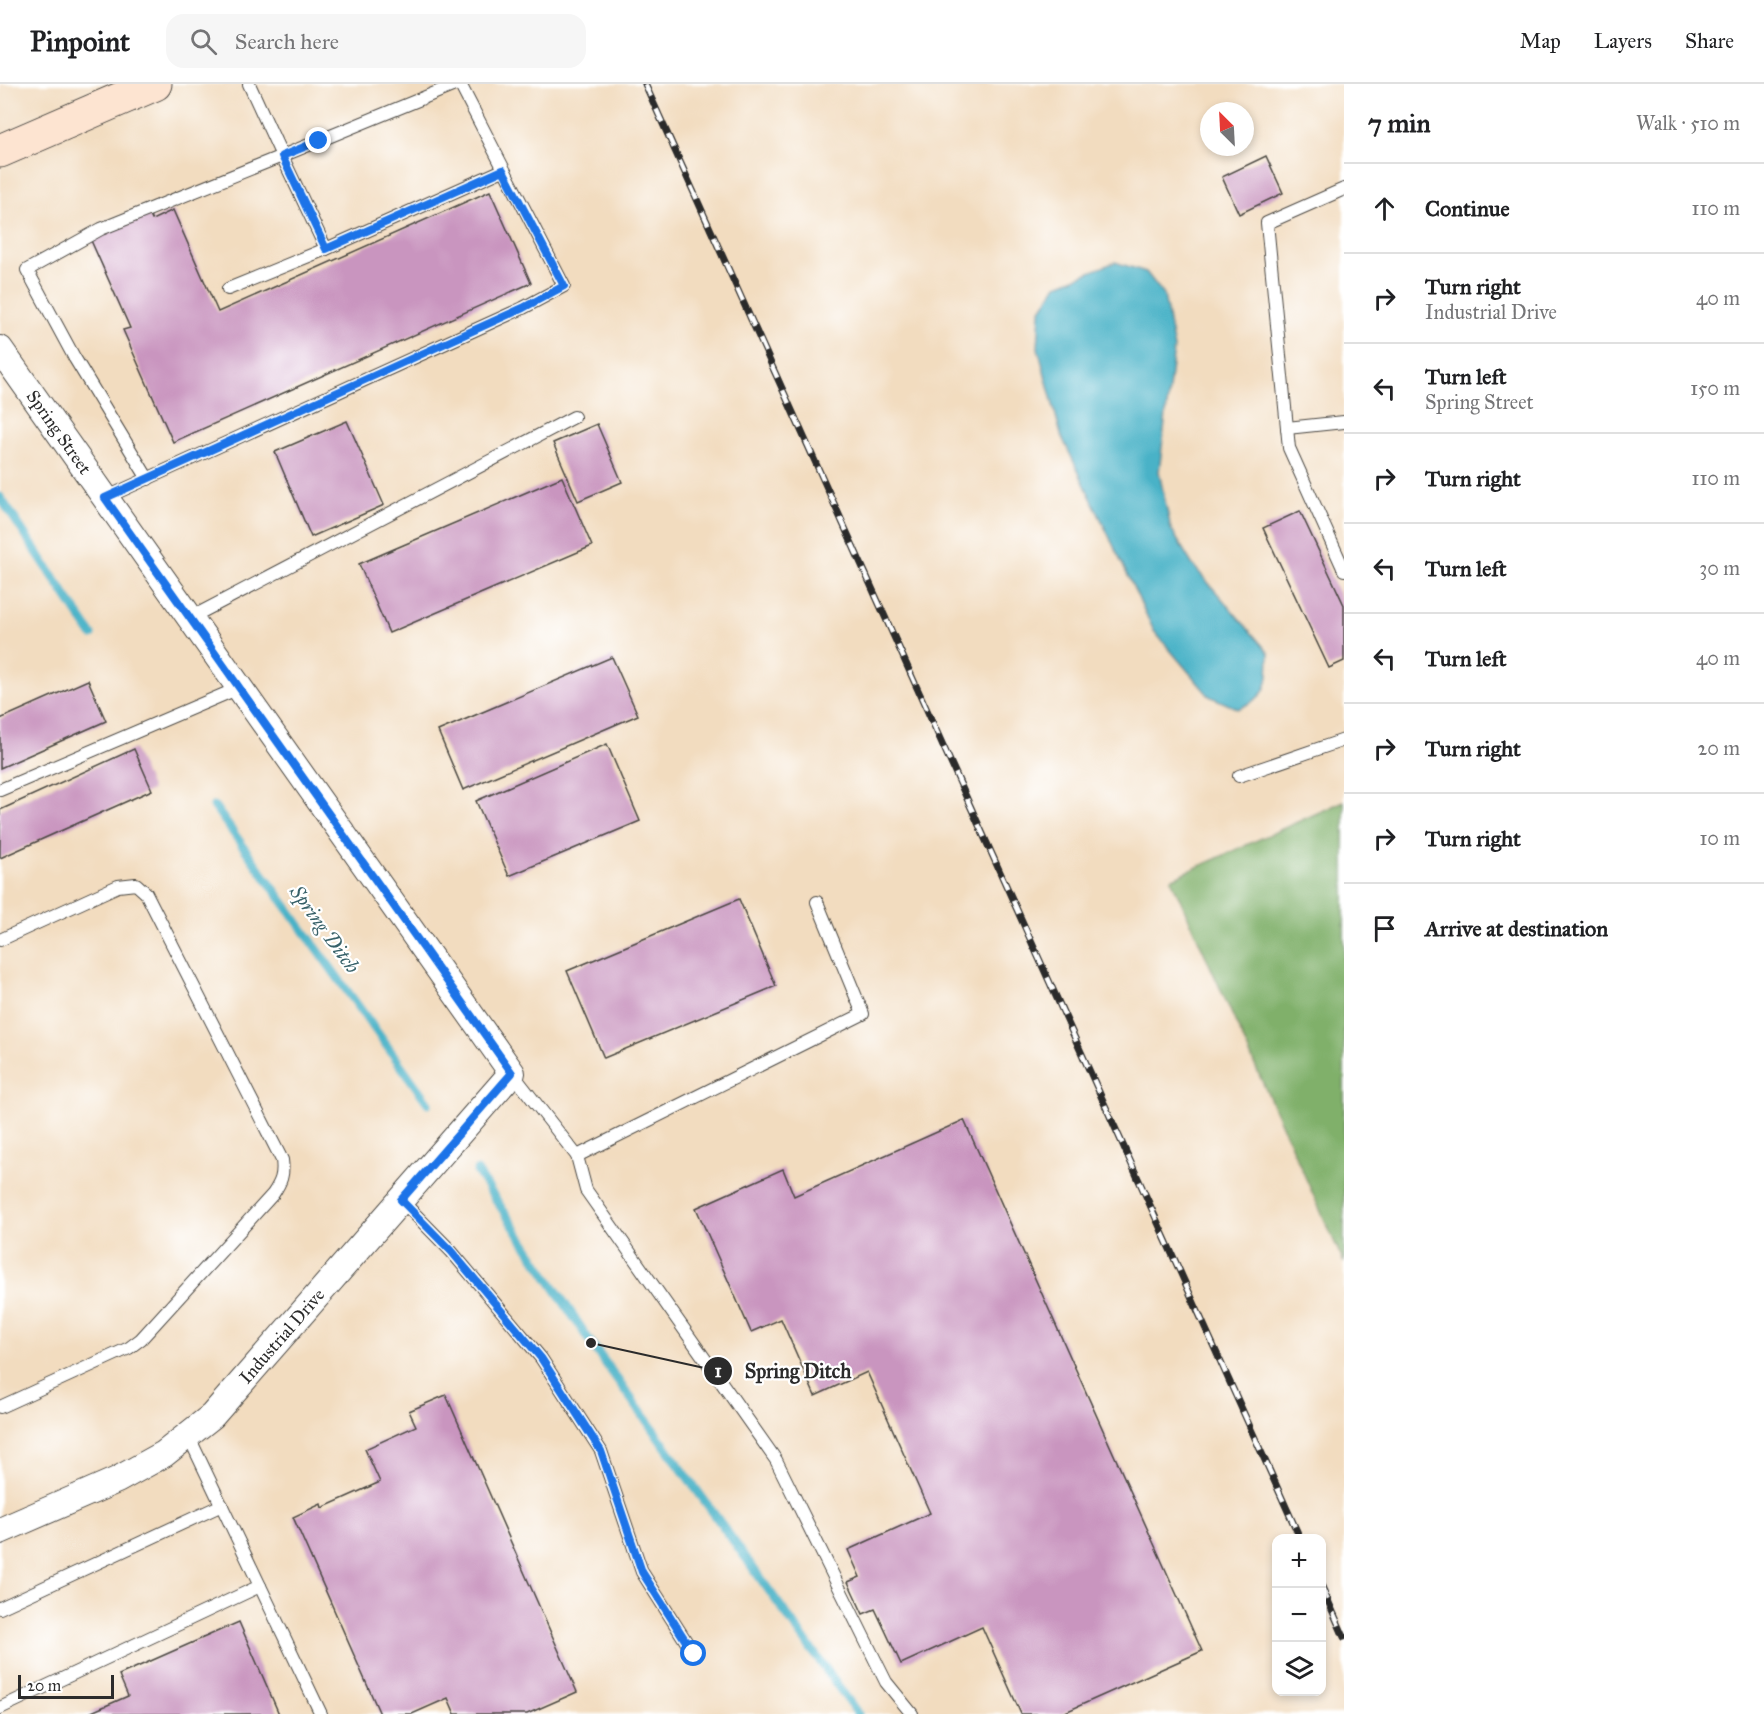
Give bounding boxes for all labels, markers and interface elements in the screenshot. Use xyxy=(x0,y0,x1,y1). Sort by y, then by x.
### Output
search box xyxy=(166,14,586,68)
text: Pinpoint xyxy=(30,24,130,59)
icon: search xyxy=(187,25,220,58)
text: Search here xyxy=(235,28,339,55)
text: Map xyxy=(1520,28,1561,54)
text: Layers xyxy=(1594,28,1652,54)
text: Share xyxy=(1685,28,1734,54)
north arrow xyxy=(1200,102,1254,156)
text: 7 min xyxy=(1368,107,1431,139)
text: Walk · 510 m xyxy=(1636,111,1740,135)
route end xyxy=(305,127,331,153)
icon: ahead xyxy=(1368,192,1401,225)
text: Continue xyxy=(1425,195,1510,222)
text: 110 m xyxy=(1692,196,1740,220)
text: Turn right xyxy=(1425,273,1521,300)
icon: right xyxy=(1368,282,1401,315)
text: 40 m xyxy=(1696,286,1740,310)
text: Industrial Drive xyxy=(1425,300,1557,324)
text: Turn left xyxy=(1425,363,1507,390)
icon: left xyxy=(1368,372,1401,405)
text: 150 m xyxy=(1690,376,1740,400)
street label: Spring Street xyxy=(22,386,96,479)
text: Spring Street xyxy=(1425,390,1534,414)
icon: right xyxy=(1368,462,1401,495)
text: Turn right xyxy=(1425,465,1521,492)
text: 110 m xyxy=(1692,466,1740,490)
icon: left xyxy=(1368,552,1401,585)
text: Turn left xyxy=(1425,555,1507,582)
text: 30 m xyxy=(1699,556,1740,580)
icon: left xyxy=(1368,642,1401,675)
text: Turn left xyxy=(1425,645,1507,672)
text: 40 m xyxy=(1696,646,1740,670)
icon: right xyxy=(1368,732,1401,765)
text: Turn right xyxy=(1425,735,1521,762)
text: 20 m xyxy=(1697,736,1740,760)
icon: right xyxy=(1368,822,1401,855)
text: Turn right xyxy=(1425,825,1521,852)
text: 10 m xyxy=(1699,826,1740,850)
water label: Spring Ditch xyxy=(284,880,365,978)
icon: arrive xyxy=(1368,912,1401,945)
text: Arrive at destination xyxy=(1425,915,1608,942)
street label: Industrial Drive xyxy=(235,1284,329,1388)
callout: Spring Ditch xyxy=(703,1352,863,1390)
text: Spring Ditch xyxy=(745,1359,852,1384)
text: 1 xyxy=(714,1360,722,1382)
map controls xyxy=(1272,1534,1326,1696)
button: + xyxy=(1272,1534,1326,1588)
button: − xyxy=(1272,1588,1326,1642)
route start xyxy=(680,1640,706,1666)
button: layers xyxy=(1272,1642,1326,1696)
scale bar xyxy=(18,1672,114,1700)
text: 20 m xyxy=(27,1676,61,1695)

